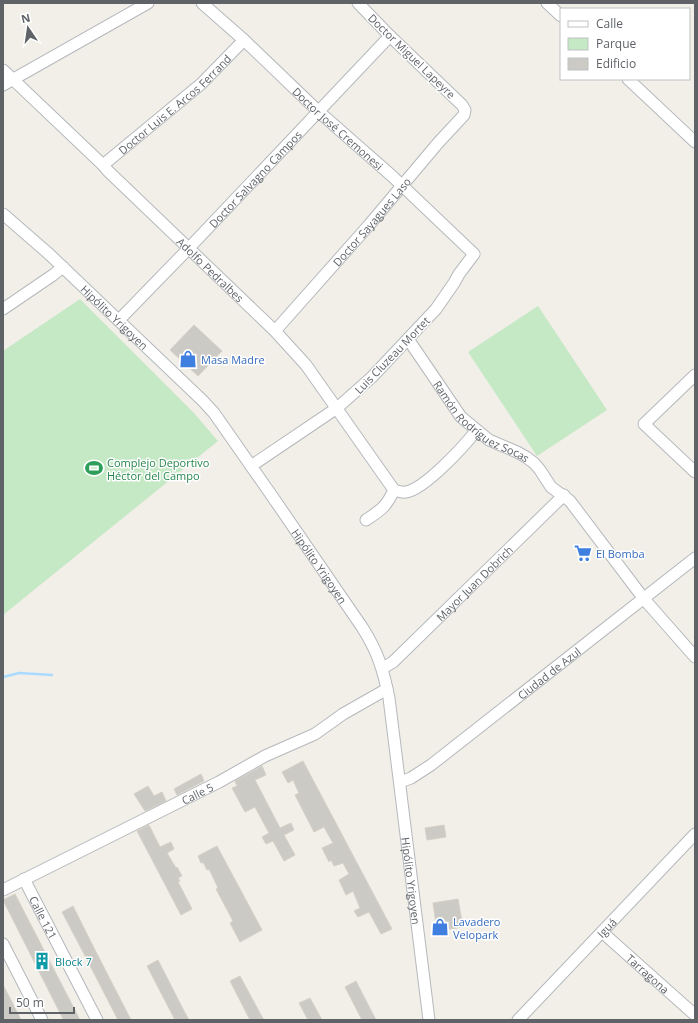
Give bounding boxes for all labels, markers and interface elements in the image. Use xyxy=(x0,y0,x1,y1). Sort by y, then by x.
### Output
north arrow xyxy=(8,8,48,48)
legend xyxy=(560,8,690,80)
text: N xyxy=(20,9,32,26)
street label: Doctor Miguel Lapeyre xyxy=(365,10,459,102)
text: Calle xyxy=(596,15,623,32)
text: Parque xyxy=(596,35,636,52)
street label: Doctor Luis E. Arcos Ferrand xyxy=(115,51,234,157)
text: Edificio xyxy=(596,55,636,72)
street label: Doctor José Cremonesi xyxy=(290,83,387,173)
street label: Doctor Salvagno Campos xyxy=(205,127,304,230)
street label: Doctor Sayagues Laso xyxy=(329,174,414,269)
street label: Adolfo Pedralbes xyxy=(174,234,247,305)
street label: Hipólito Yrigoyen xyxy=(78,281,152,353)
street label: Luis Cluzeau Mortet xyxy=(351,313,433,397)
shop icon: Masa Madre xyxy=(178,349,198,369)
place label: Masa Madre xyxy=(201,352,265,367)
street label: Ramón Rodríguez Socas xyxy=(431,377,533,465)
place label: Complejo Deportivo Héctor del Campo xyxy=(107,455,210,483)
sports icon: Complejo Deportivo Héctor del Campo xyxy=(84,458,104,478)
street label: Hipólito Yrigoyen xyxy=(289,525,351,606)
street label: Mayor Juan Dobrich xyxy=(432,542,516,624)
supermarket icon: El Bomba xyxy=(573,543,593,563)
place label: El Bomba xyxy=(596,546,645,561)
street label: Ciudad de Azul xyxy=(514,643,583,702)
street label: Calle 5 xyxy=(179,779,216,807)
street label: Hipólito Yrigoyen xyxy=(399,836,425,925)
street label: Calle 121 xyxy=(26,893,61,941)
place label: Lavadero Velopark xyxy=(453,914,501,942)
street label: Iguá xyxy=(593,914,619,940)
shop icon: Lavadero Velopark xyxy=(430,917,450,937)
street label: Tarragona xyxy=(624,950,673,996)
building icon: Block 7 xyxy=(32,951,52,971)
place label: Block 7 xyxy=(55,954,92,969)
scale bar xyxy=(10,989,74,1015)
text: 50 m xyxy=(16,994,44,1011)

